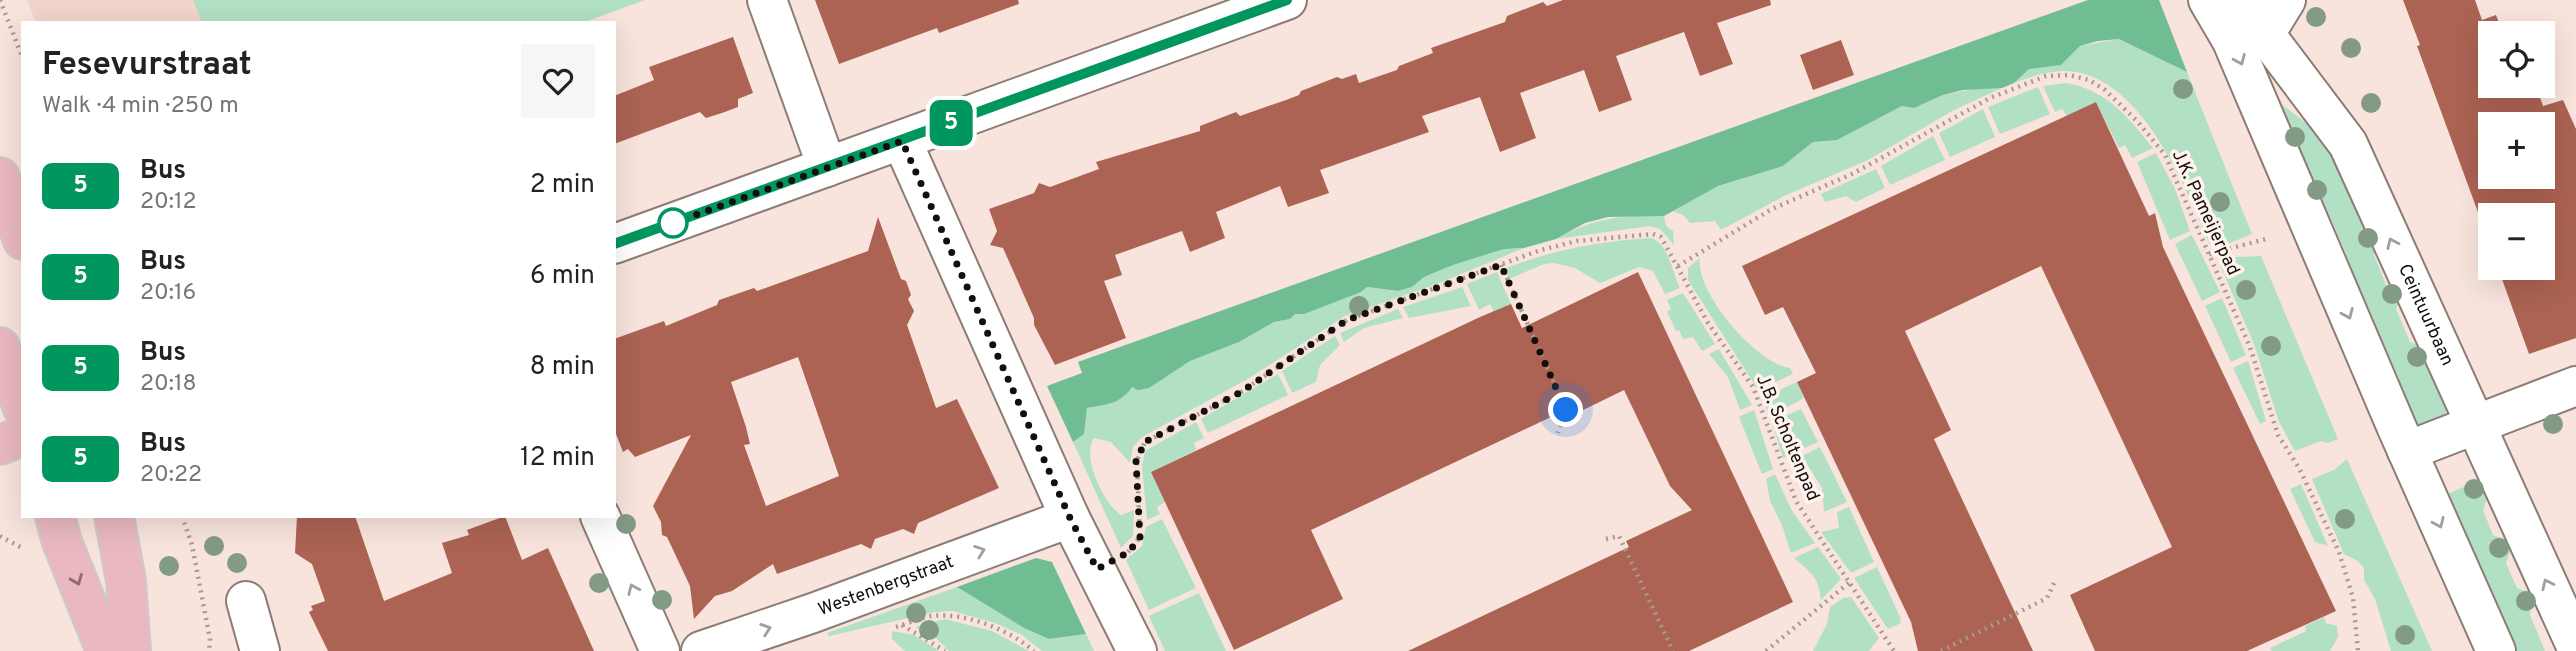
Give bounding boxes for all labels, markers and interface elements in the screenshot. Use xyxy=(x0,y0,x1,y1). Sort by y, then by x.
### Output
map controls xyxy=(2478,21,2555,280)
button: locate xyxy=(2478,21,2555,98)
button: heart xyxy=(521,44,595,118)
text: Fesevurstraat xyxy=(42,45,252,87)
one-way arrow xyxy=(2232,53,2246,65)
text: Walk · 4 min · 250 m xyxy=(42,92,239,121)
line badge: 5 xyxy=(928,100,974,146)
text: 5 xyxy=(944,108,958,138)
button: + xyxy=(2478,112,2555,189)
street label: J.K. Pameijerpad xyxy=(2166,146,2244,280)
text: Bus xyxy=(140,155,186,188)
text: 2 min xyxy=(530,169,595,202)
text: 5 xyxy=(73,171,88,201)
text: 20:12 xyxy=(140,188,197,217)
button: − xyxy=(2478,203,2555,280)
unlabelled marker xyxy=(658,208,688,238)
one-way arrow xyxy=(2386,238,2400,250)
text: Bus xyxy=(140,246,186,279)
text: 6 min xyxy=(530,260,595,293)
street label: Ceintuurbaan xyxy=(2393,260,2459,369)
text: 5 xyxy=(73,262,88,292)
text: 20:16 xyxy=(140,279,196,308)
one-way arrow xyxy=(2340,307,2354,319)
text: Bus xyxy=(140,337,186,370)
text: 8 min xyxy=(530,351,595,384)
text: 5 xyxy=(73,353,88,383)
text: 20:18 xyxy=(140,370,197,399)
street label: J.B. Scholtenpad xyxy=(1750,371,1824,505)
your location xyxy=(1548,392,1583,427)
text: Bus xyxy=(140,428,186,461)
text: 12 min xyxy=(520,442,595,475)
text: 5 xyxy=(73,444,88,474)
text: 20:22 xyxy=(140,461,202,490)
one-way arrow xyxy=(2431,516,2445,528)
one-way arrow xyxy=(973,546,985,560)
street label: Westenbergstraat xyxy=(815,551,957,622)
one-way arrow xyxy=(69,574,83,586)
one-way arrow xyxy=(2541,579,2555,591)
one-way arrow xyxy=(627,583,641,596)
one-way arrow xyxy=(759,623,772,637)

